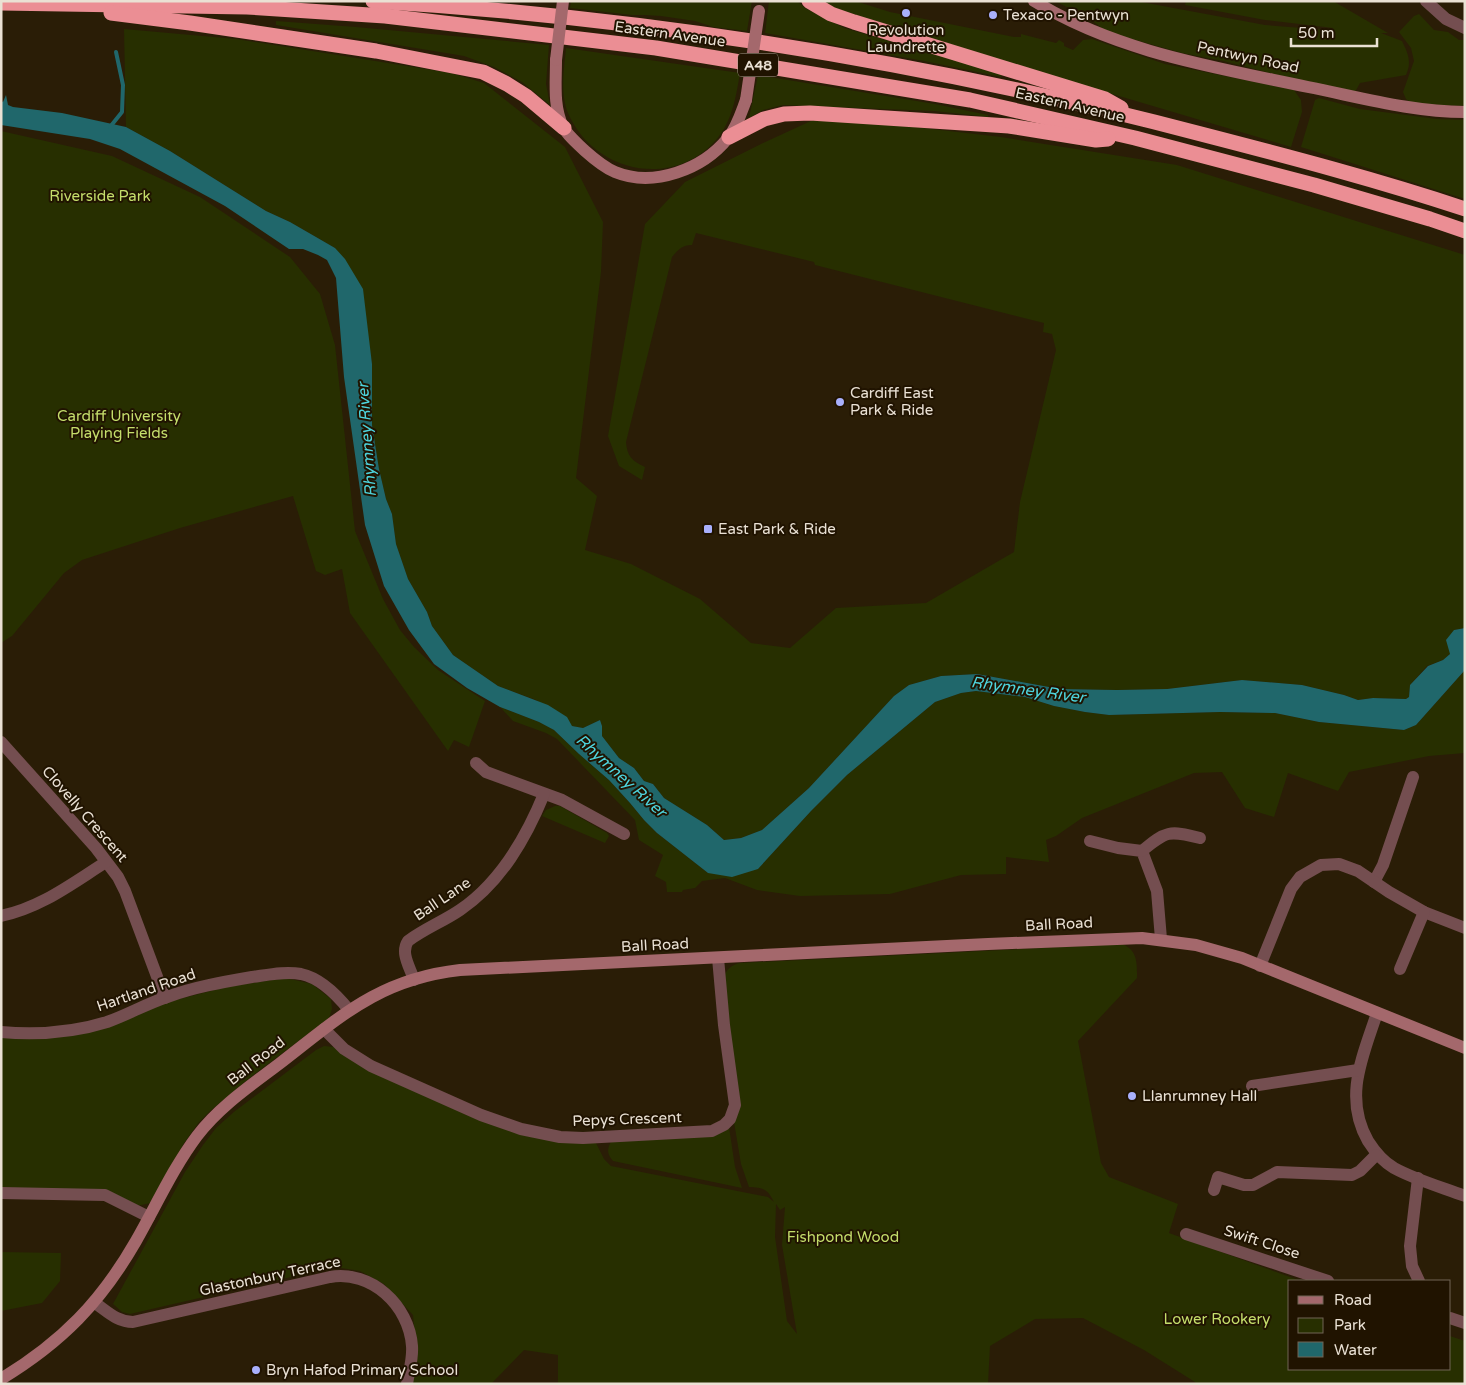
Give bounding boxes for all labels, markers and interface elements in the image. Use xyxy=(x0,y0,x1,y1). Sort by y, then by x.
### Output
place label: Texaco - Pentwyn xyxy=(1003,6,1129,24)
marker: Revolution Laundrette xyxy=(900,7,912,19)
marker: Texaco - Pentwyn xyxy=(987,9,999,21)
scale bar xyxy=(1291,15,1377,47)
street label: Eastern Avenue xyxy=(613,17,727,51)
place label: Revolution Laundrette xyxy=(867,21,945,56)
text: 50 m xyxy=(1298,24,1335,42)
street label: Pentwyn Road xyxy=(1195,37,1301,77)
road number: A48 xyxy=(738,54,778,76)
street label: Eastern Avenue xyxy=(1014,84,1126,126)
park label: Riverside Park xyxy=(49,187,151,205)
water label: Rhymney River xyxy=(353,380,381,498)
place label: Cardiff East Park & Ride xyxy=(850,384,934,419)
marker: Cardiff East Park & Ride xyxy=(834,396,846,408)
park label: Cardiff University Playing Fields xyxy=(57,407,181,442)
place label: East Park & Ride xyxy=(718,520,836,538)
marker: East Park & Ride xyxy=(702,523,714,535)
water label: Rhymney River xyxy=(970,672,1088,708)
water label: Rhymney River xyxy=(572,730,672,823)
street label: Clovelly Crescent xyxy=(38,762,132,866)
street label: Ball Lane xyxy=(410,873,474,925)
street label: Ball Road xyxy=(1025,913,1093,935)
street label: Ball Road xyxy=(621,934,689,956)
street label: Hartland Road xyxy=(94,965,198,1015)
street label: Ball Road xyxy=(224,1033,288,1089)
place label: Llanrumney Hall xyxy=(1142,1087,1257,1105)
marker: Llanrumney Hall xyxy=(1126,1090,1138,1102)
street label: Pepys Crescent xyxy=(572,1108,682,1130)
street label: Swift Close xyxy=(1222,1221,1302,1263)
park label: Fishpond Wood xyxy=(787,1228,899,1246)
street label: Glastonbury Terrace xyxy=(198,1252,342,1300)
legend xyxy=(1288,1280,1451,1370)
text: Road xyxy=(1334,1291,1372,1309)
park label: Lower Rookery xyxy=(1164,1310,1270,1328)
text: Park xyxy=(1334,1316,1366,1334)
text: Water xyxy=(1334,1341,1377,1359)
place label: Bryn Hafod Primary School xyxy=(266,1361,458,1379)
marker: Bryn Hafod Primary School xyxy=(250,1364,262,1376)

